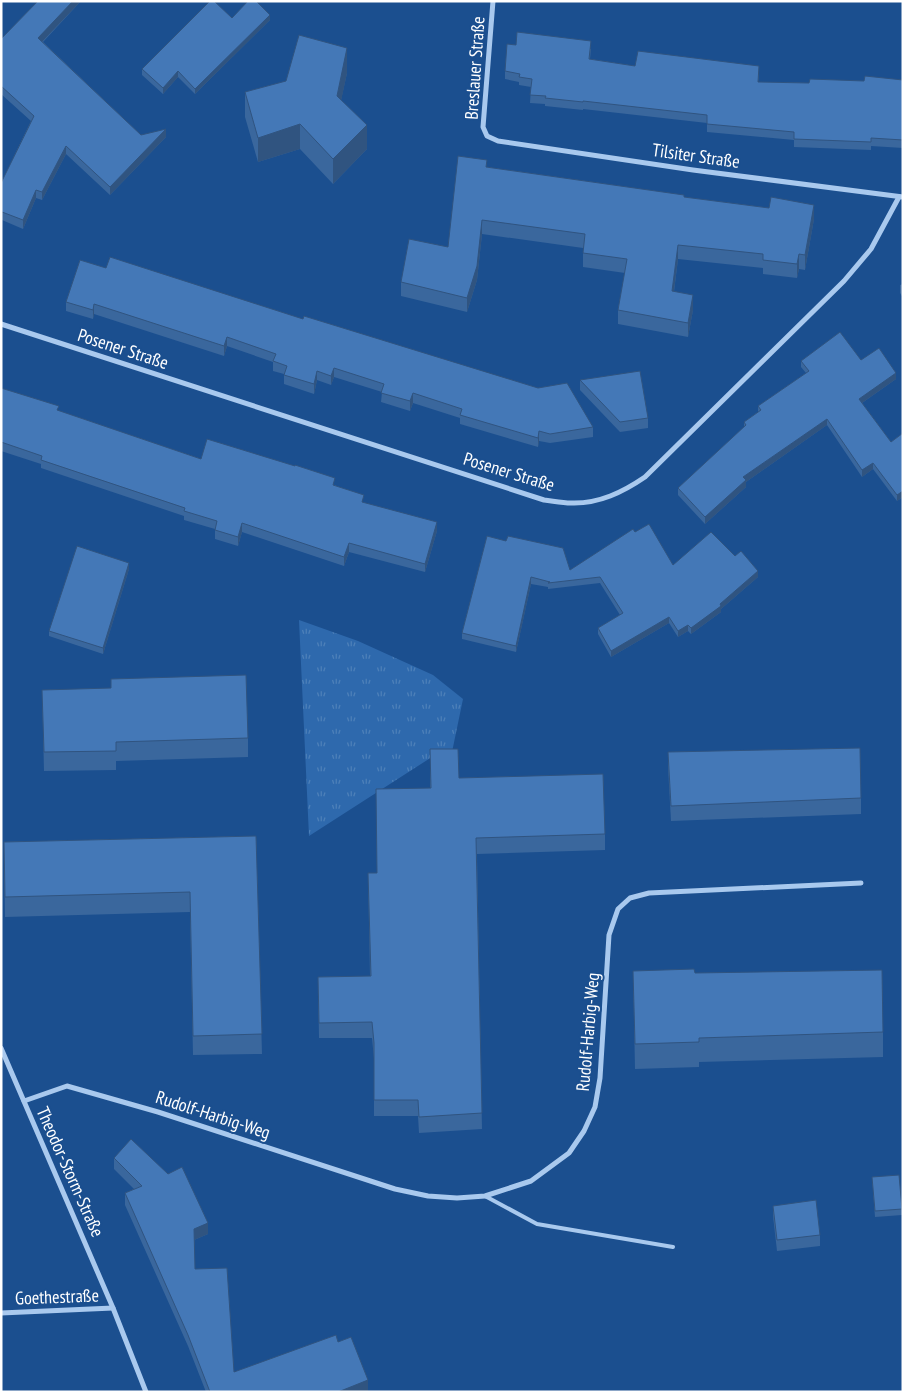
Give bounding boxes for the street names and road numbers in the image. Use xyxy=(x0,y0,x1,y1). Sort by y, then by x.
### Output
street label: Breslauer Straße xyxy=(459,16,490,120)
street label: Tilsiter Straße xyxy=(651,138,741,173)
street label: Posener Straße xyxy=(75,323,171,374)
street label: Posener Straße xyxy=(461,447,557,496)
street label: Rudolf-Harbig-Weg xyxy=(571,972,604,1092)
street label: Rudolf-Harbig-Weg xyxy=(153,1085,273,1144)
street label: Theodor-Storm-Straße xyxy=(31,1103,109,1240)
street label: Goethestraße xyxy=(15,1284,99,1309)

